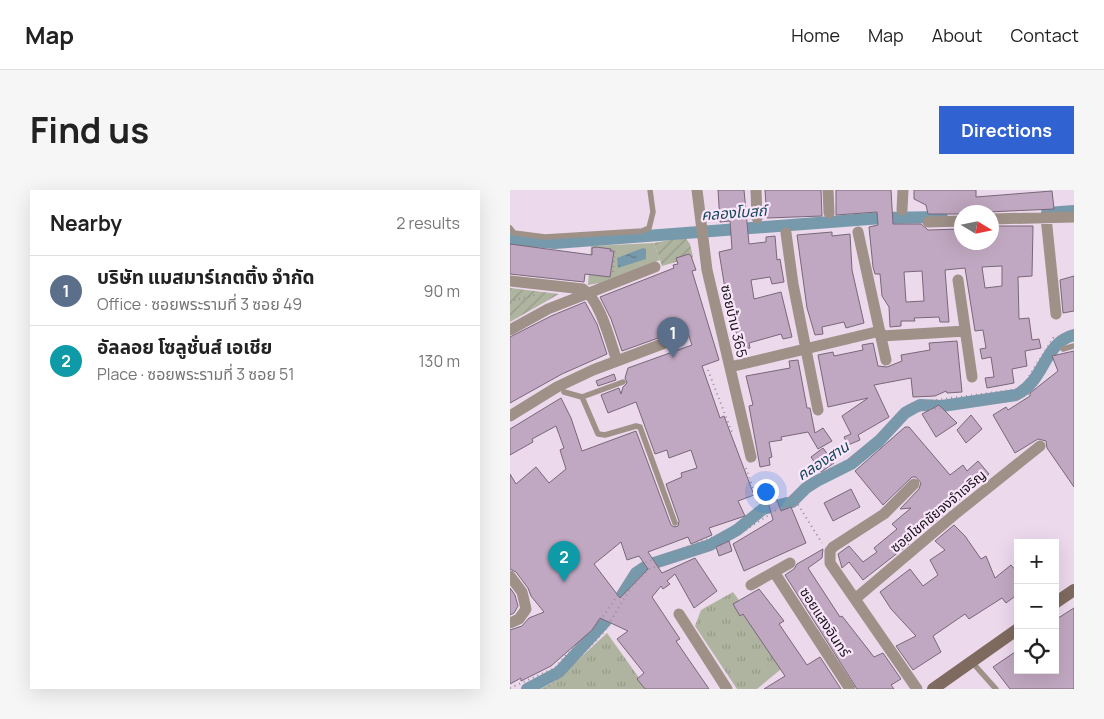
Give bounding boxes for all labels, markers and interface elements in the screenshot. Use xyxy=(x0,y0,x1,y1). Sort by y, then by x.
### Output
text: Map xyxy=(25,18,74,51)
text: Home xyxy=(791,23,840,47)
text: Map xyxy=(868,23,904,47)
text: About xyxy=(932,23,982,47)
text: Contact xyxy=(1010,23,1079,47)
text: Find us xyxy=(30,106,149,154)
button: Directions xyxy=(939,106,1074,154)
water label: คลองโบสถ์ xyxy=(701,200,770,225)
north arrow xyxy=(954,205,999,250)
text: Nearby xyxy=(50,209,122,237)
text: 2 results xyxy=(396,212,460,234)
text: บริษัท แมสมาร์เกตติ้ง จำกัด xyxy=(97,264,315,290)
text: 1 xyxy=(62,280,70,302)
text: 90 m xyxy=(424,280,460,302)
street label: ซอยบ้าน 365 xyxy=(717,283,752,359)
text: Office · ซอยพระรามที่ 3 ซอย 49 xyxy=(97,293,302,315)
pin: 1 xyxy=(657,317,689,358)
text: อัลลอย โซลูชั่นส์ เอเชีย xyxy=(97,334,272,360)
text: 2 xyxy=(61,350,71,372)
text: 130 m xyxy=(418,350,460,372)
text: Place · ซอยพระรามที่ 3 ซอย 51 xyxy=(97,363,295,385)
water label: คลองสาน xyxy=(793,435,854,485)
street label: ซอยโชคชัยจงจำเจริญ xyxy=(886,465,990,556)
your location xyxy=(753,479,779,505)
map controls xyxy=(1014,539,1059,674)
button: + xyxy=(1014,539,1059,584)
pin: 2 xyxy=(548,541,580,582)
street label: ซอยแสงอินทร์ xyxy=(796,583,855,661)
button: − xyxy=(1014,584,1059,629)
button: locate xyxy=(1014,629,1059,674)

